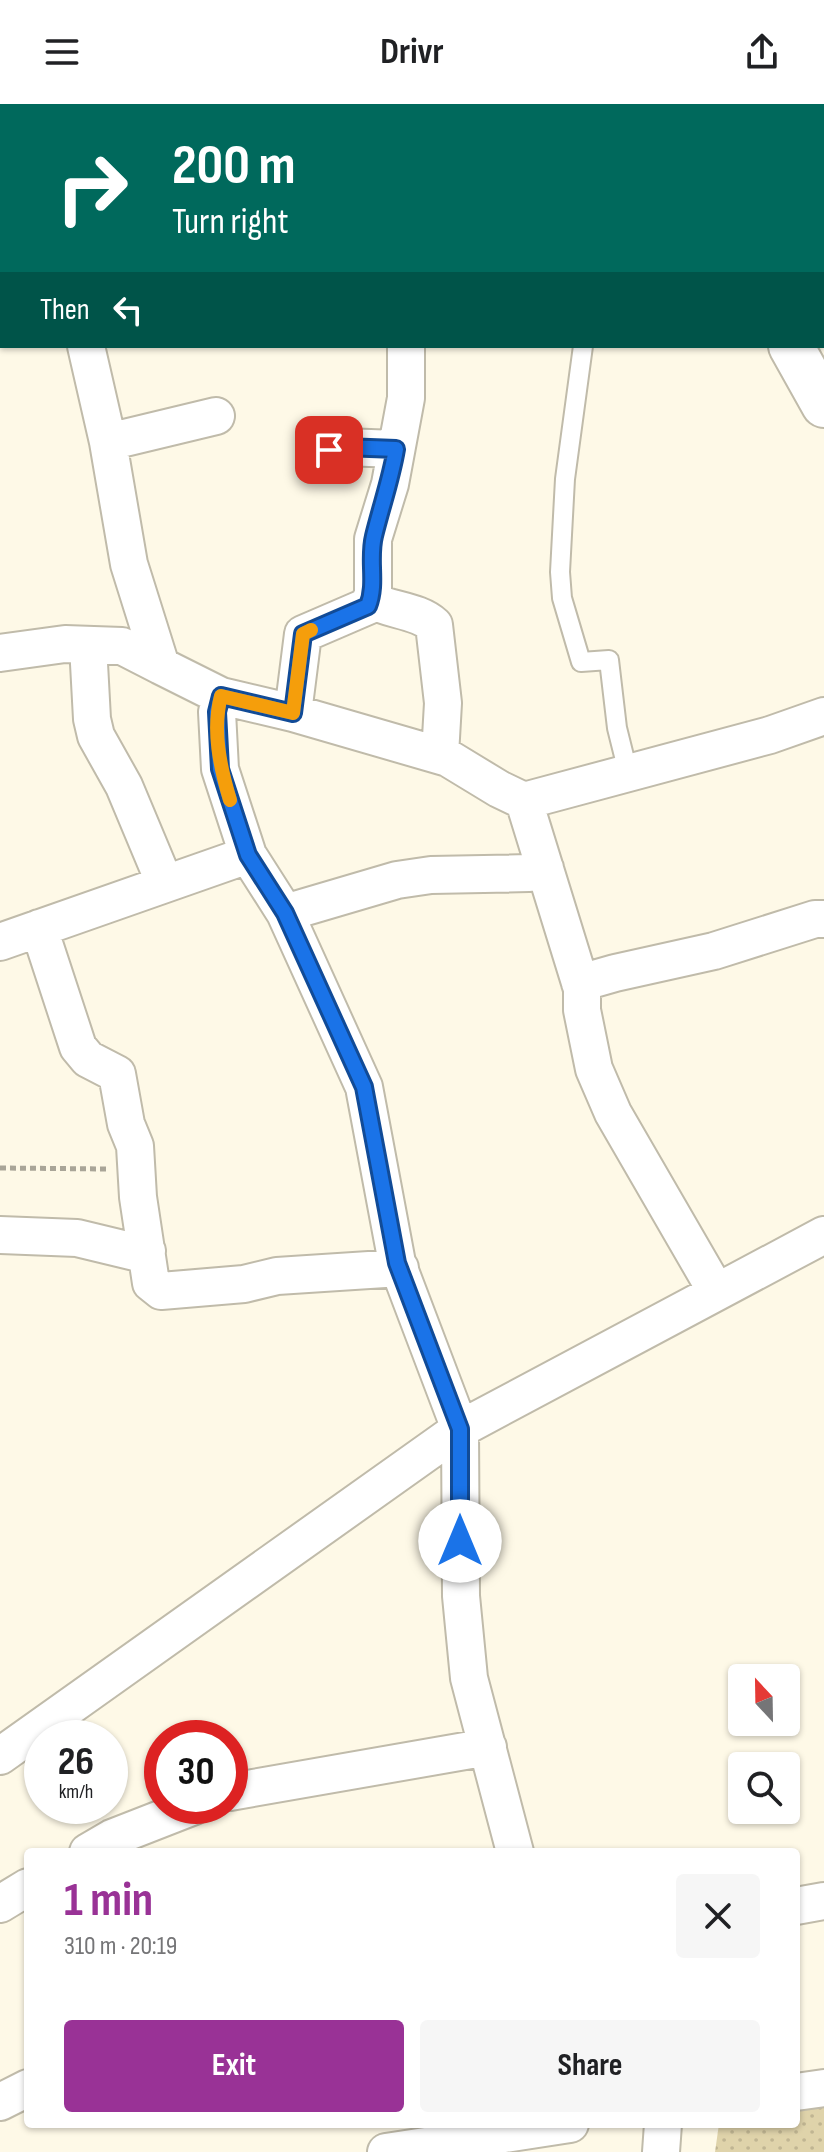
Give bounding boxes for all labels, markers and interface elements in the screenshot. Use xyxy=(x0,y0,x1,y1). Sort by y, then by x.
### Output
icon: menu xyxy=(40,30,84,74)
icon: share xyxy=(740,30,784,74)
text: Drivr xyxy=(380,31,444,74)
text: 200 m xyxy=(172,133,296,200)
icon: right xyxy=(40,136,144,240)
text: Turn right xyxy=(172,201,289,244)
icon: left xyxy=(106,288,150,332)
text: Then xyxy=(40,292,90,328)
pin xyxy=(295,416,363,484)
icon: arrive xyxy=(307,428,351,472)
position arrow xyxy=(418,1499,502,1583)
north arrow xyxy=(728,1664,800,1736)
map controls xyxy=(728,1664,800,1824)
speed limit sign: 30 xyxy=(144,1720,248,1824)
text: 26 xyxy=(58,1738,94,1786)
button: search xyxy=(728,1752,800,1824)
text: km/h xyxy=(59,1780,93,1804)
text: 1 min xyxy=(64,1872,153,1929)
button: close xyxy=(676,1874,760,1958)
text: 310 m · 20:19 xyxy=(64,1931,177,1962)
button: Exit xyxy=(64,2020,404,2112)
button: Share xyxy=(420,2020,760,2112)

